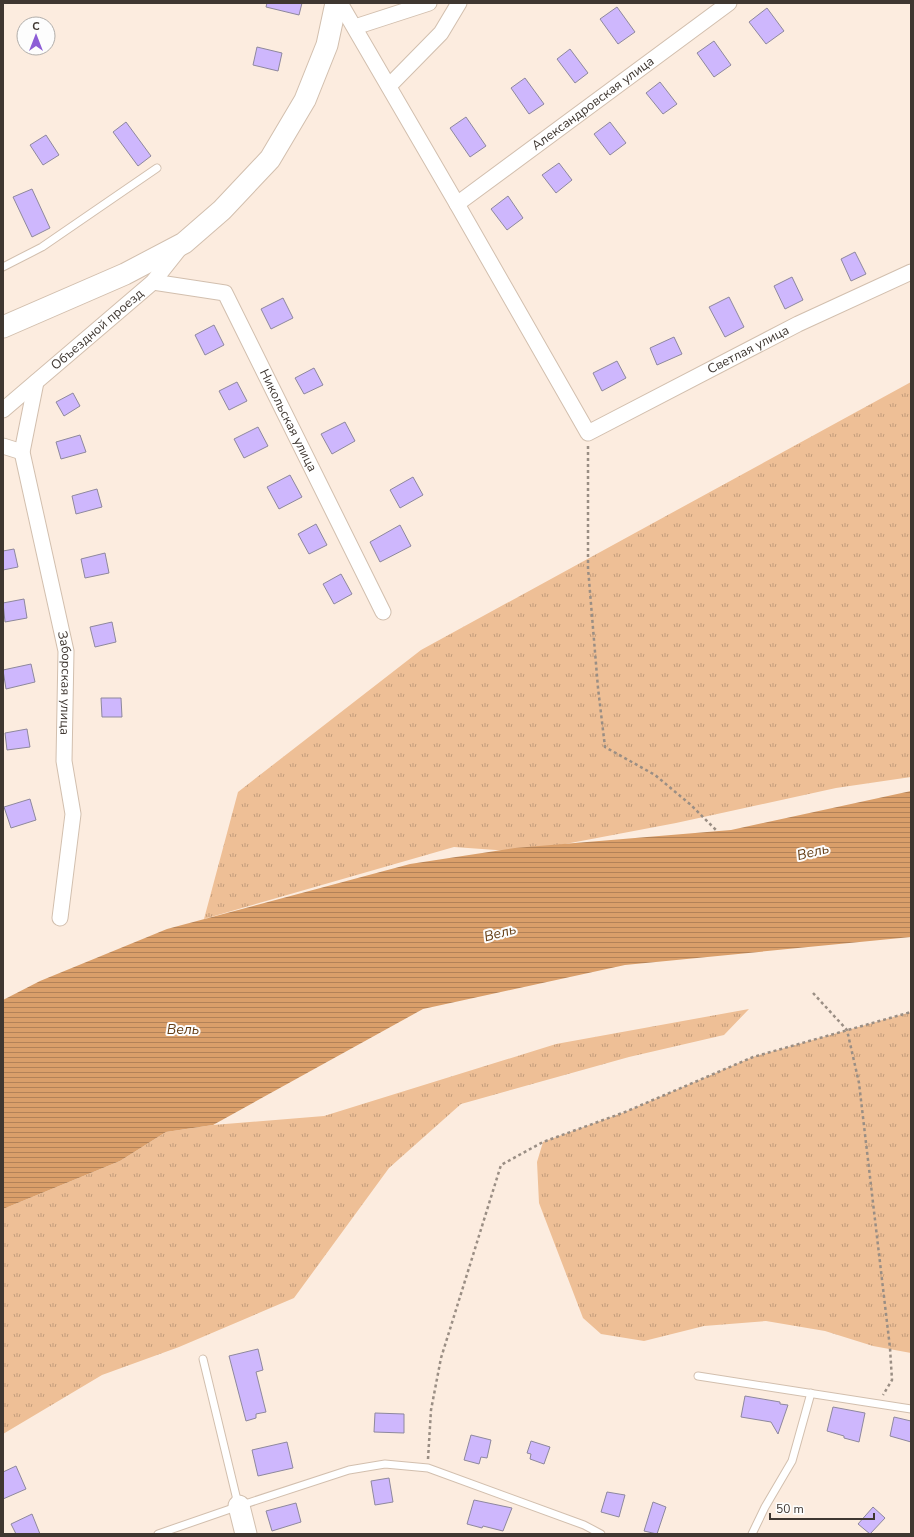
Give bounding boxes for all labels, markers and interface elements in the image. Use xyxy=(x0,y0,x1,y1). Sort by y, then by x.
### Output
north arrow xyxy=(16,16,56,56)
text: С xyxy=(32,19,40,34)
street label: Александровская улица xyxy=(528,52,658,155)
street label: Объездной проезд xyxy=(47,285,148,374)
street label: Светлая улица xyxy=(704,321,792,378)
street label: Никольская улица xyxy=(255,366,321,475)
street label: Заборская улица xyxy=(53,629,75,735)
water label: Вель xyxy=(795,839,831,865)
water label: Вель xyxy=(482,920,518,946)
water label: Вель xyxy=(167,1020,199,1039)
scale bar xyxy=(770,1495,874,1521)
text: 50 m xyxy=(776,1501,804,1517)

